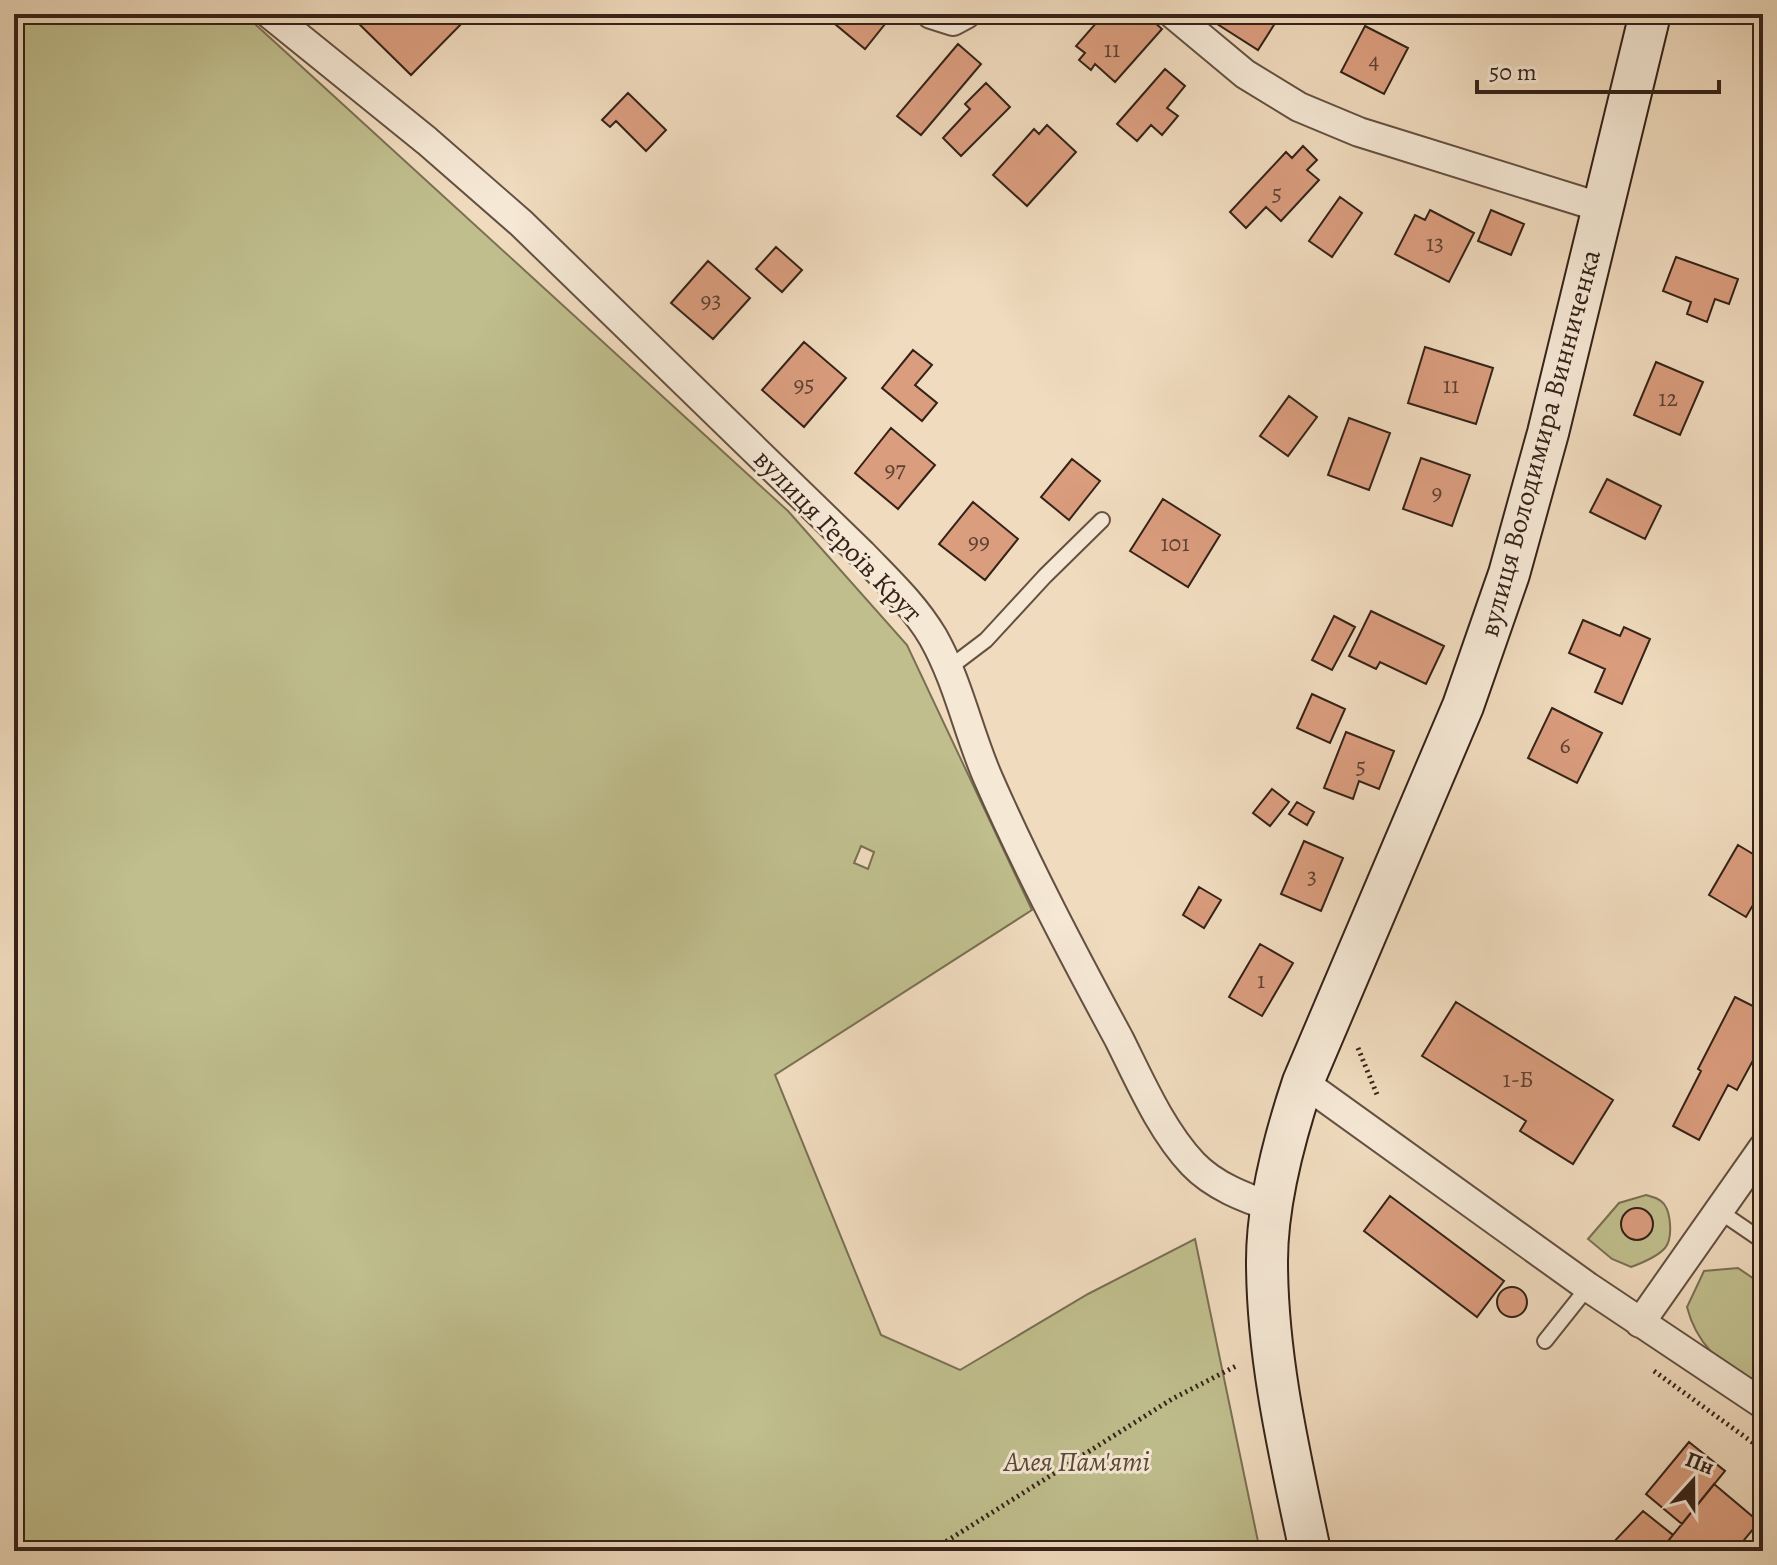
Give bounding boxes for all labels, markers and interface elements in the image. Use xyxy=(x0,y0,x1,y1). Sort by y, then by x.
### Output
house number: 11 xyxy=(1104,33,1120,65)
house number: 4 xyxy=(1369,44,1380,76)
scale bar xyxy=(1477,44,1719,94)
text: 50 m xyxy=(1489,56,1537,88)
house number: 5 xyxy=(1272,177,1282,209)
house number: 13 xyxy=(1426,227,1444,259)
street label: вулиця Володимира Винниченка xyxy=(1470,245,1610,641)
house number: 93 xyxy=(701,284,721,316)
house number: 95 xyxy=(793,368,815,400)
house number: 11 xyxy=(1443,369,1459,401)
house number: 12 xyxy=(1658,382,1678,414)
street label: вулиця Героїв Крут xyxy=(745,441,931,631)
house number: 97 xyxy=(885,453,906,485)
house number: 9 xyxy=(1432,476,1442,508)
house number: 99 xyxy=(968,525,990,557)
house number: 101 xyxy=(1160,527,1190,559)
house number: 6 xyxy=(1559,729,1571,761)
house number: 5 xyxy=(1356,750,1366,782)
house number: 3 xyxy=(1307,860,1317,892)
house number: 1 xyxy=(1257,964,1265,996)
house number: 1-Б xyxy=(1503,1063,1533,1095)
north arrow xyxy=(1653,1441,1733,1521)
park label: Алея Пам'яті xyxy=(1002,1443,1150,1481)
text: Пн xyxy=(1681,1444,1719,1482)

